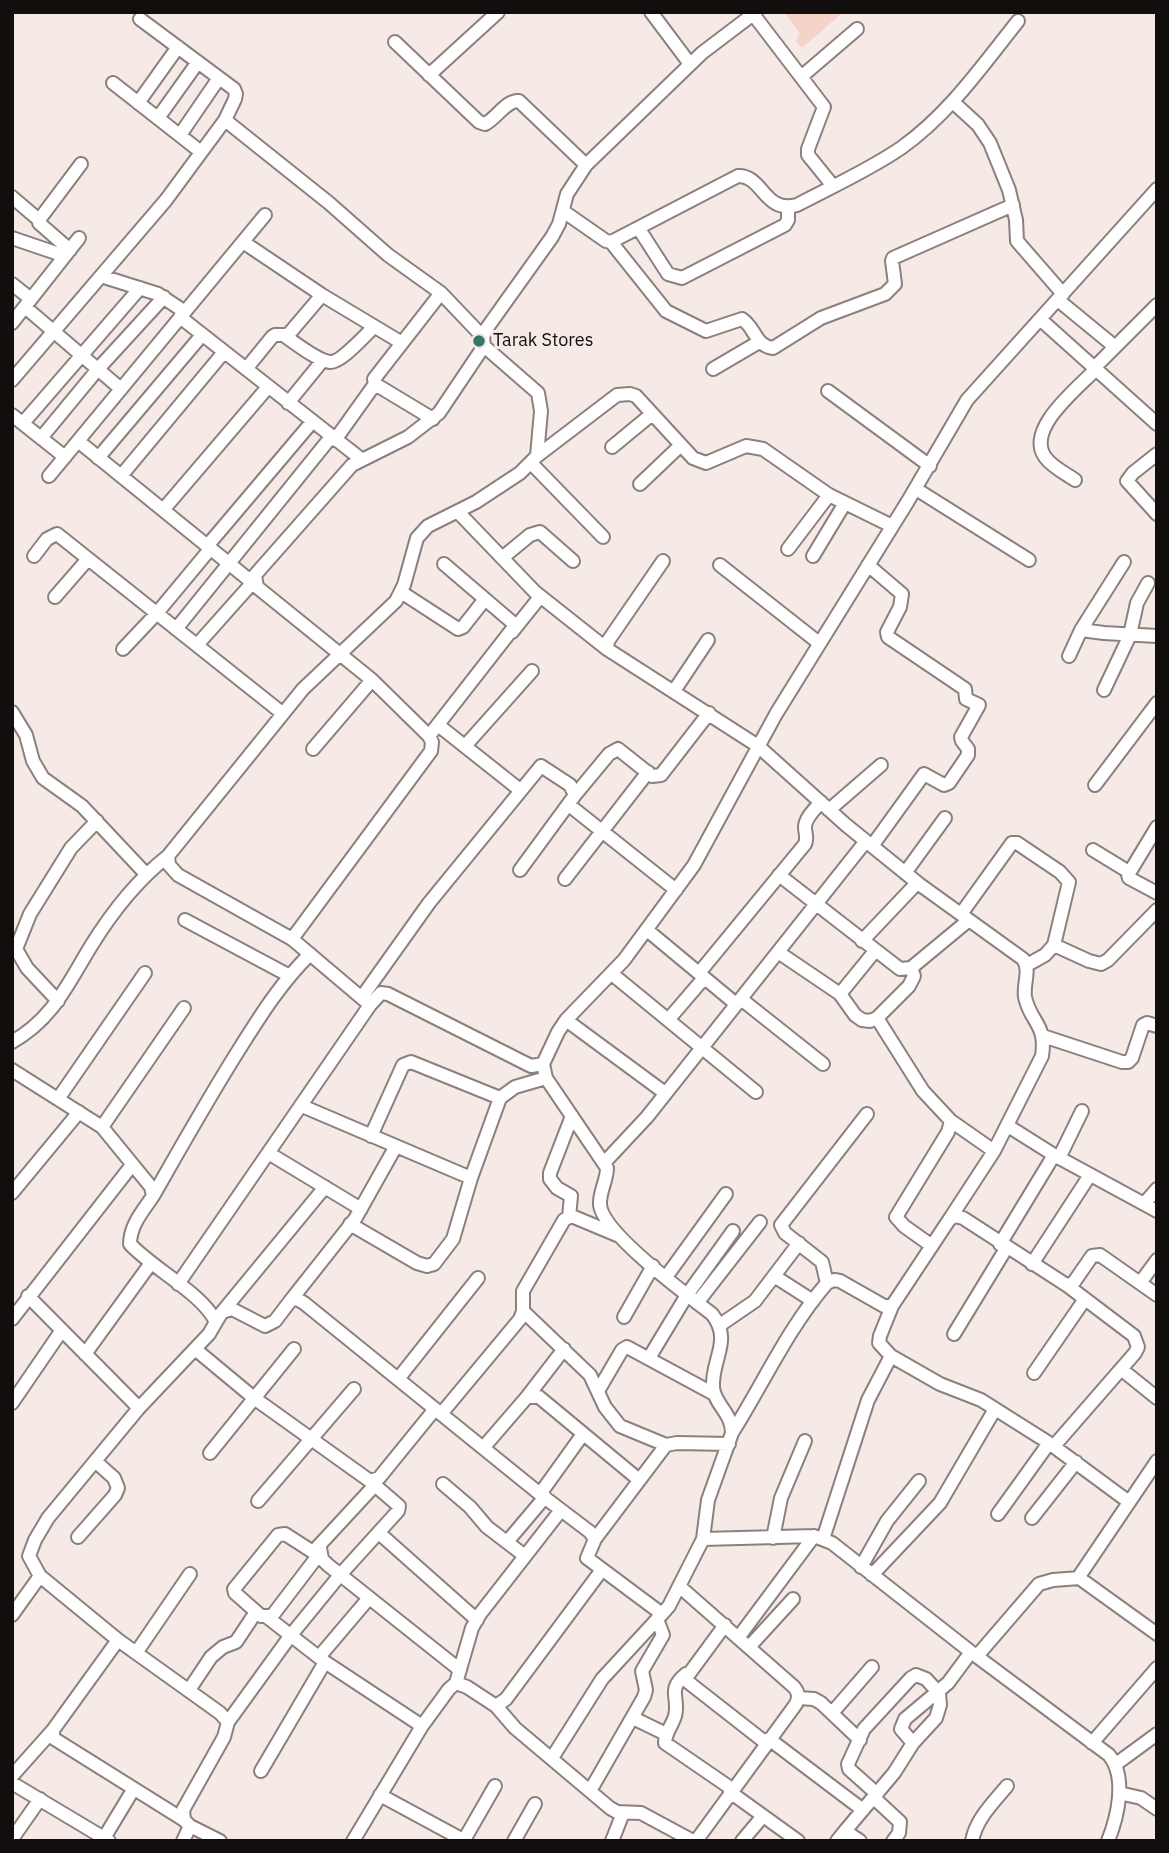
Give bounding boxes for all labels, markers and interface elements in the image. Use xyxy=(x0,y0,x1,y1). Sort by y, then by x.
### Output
place label: Tarak Stores xyxy=(493,330,593,352)
marker: Tarak Stores xyxy=(471,333,487,349)

